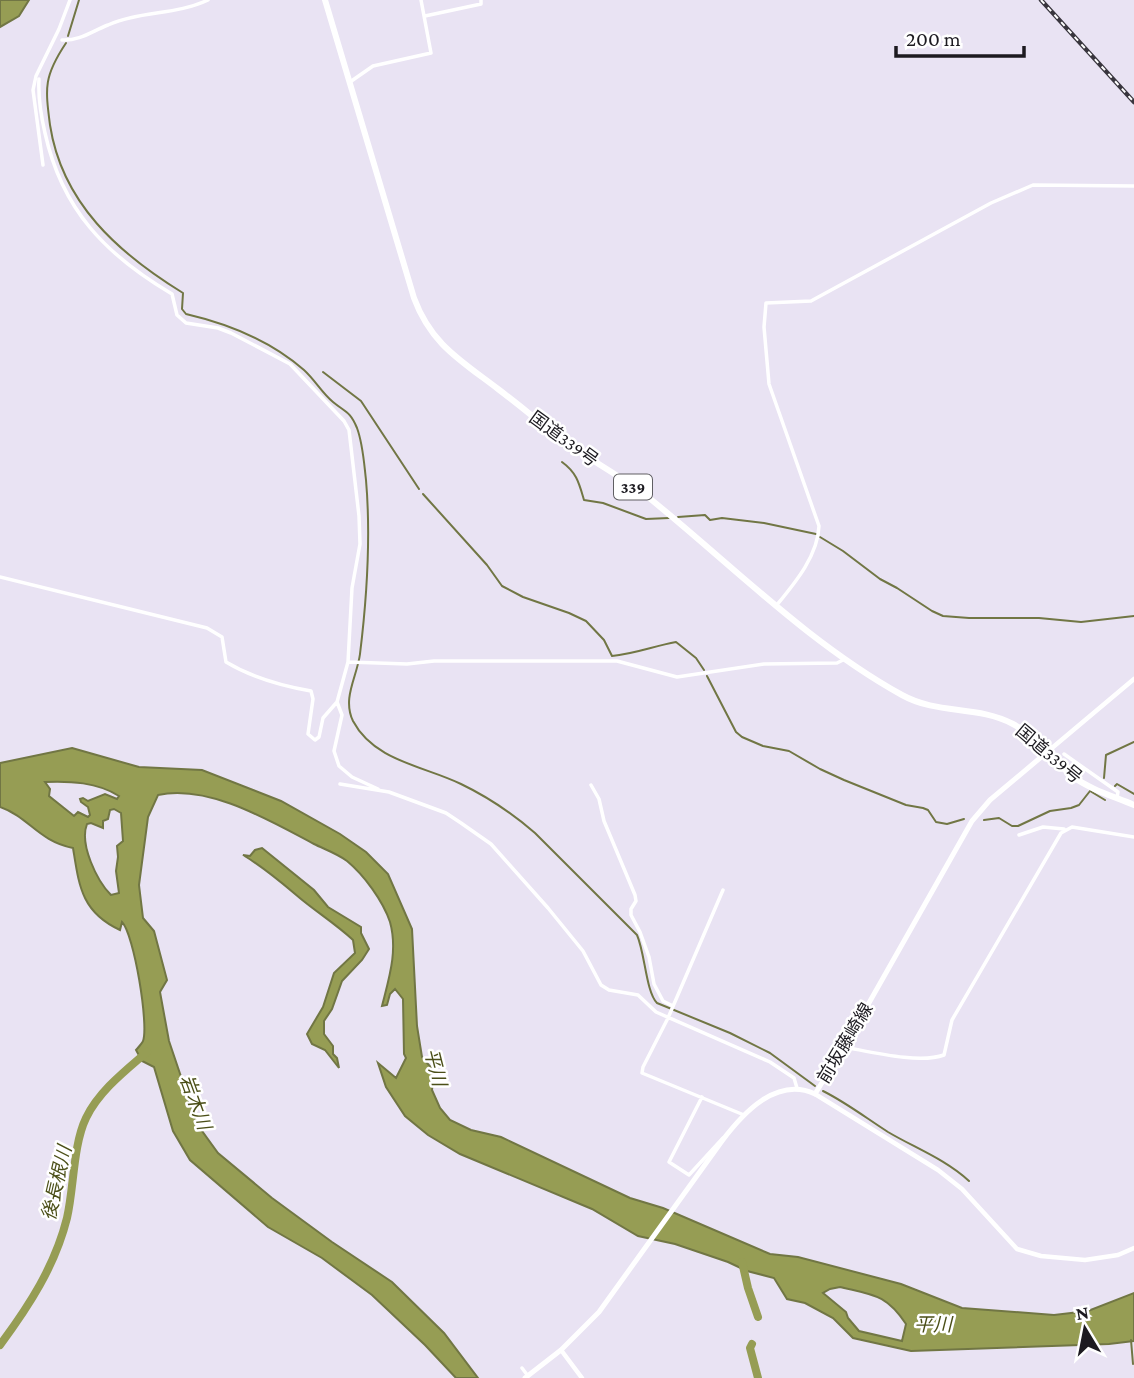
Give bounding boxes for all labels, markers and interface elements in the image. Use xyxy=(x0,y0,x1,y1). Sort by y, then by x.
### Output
scale bar xyxy=(896,14,1024,58)
text: 200 m xyxy=(906,27,961,51)
street label: 国道339号 xyxy=(526,407,602,471)
road number: 339 xyxy=(614,474,652,500)
street label: 国道339号 xyxy=(1012,721,1086,787)
street label: 前坂藤崎線 xyxy=(813,999,877,1087)
water label: 平川 xyxy=(421,1046,451,1090)
water label: 岩木川 xyxy=(176,1072,216,1134)
water label: 後長根川 xyxy=(38,1142,76,1223)
north arrow xyxy=(1050,1294,1120,1364)
text: N xyxy=(1074,1301,1090,1324)
water label: 平川 xyxy=(914,1314,954,1335)

